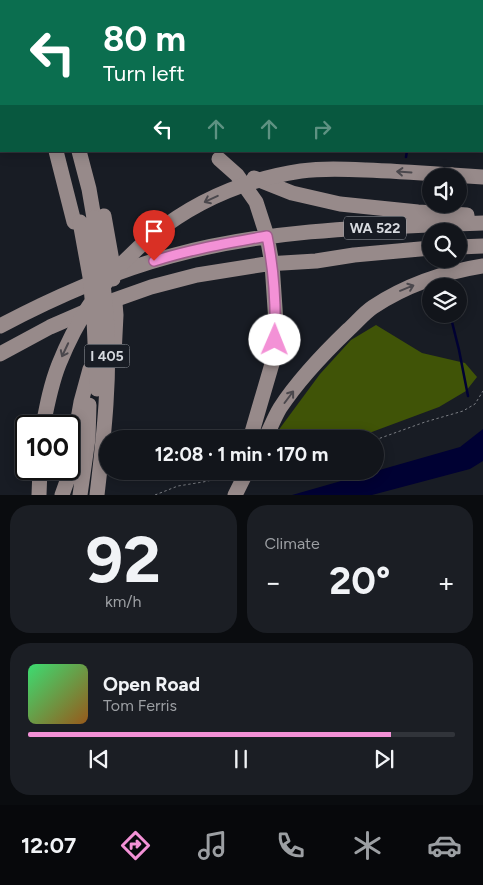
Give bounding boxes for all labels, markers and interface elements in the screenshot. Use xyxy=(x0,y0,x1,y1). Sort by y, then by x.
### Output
text: 80 m xyxy=(103,18,186,60)
icon: left xyxy=(20,20,85,85)
text: Turn left xyxy=(103,60,185,87)
icon: left xyxy=(149,115,177,143)
icon: ahead xyxy=(202,115,230,143)
icon: ahead xyxy=(255,115,283,143)
icon: right xyxy=(308,115,336,143)
one-way arrow xyxy=(396,167,412,177)
map controls xyxy=(422,168,467,323)
button: sound xyxy=(422,168,467,213)
one-way arrow xyxy=(204,194,219,204)
pin xyxy=(133,210,175,261)
icon: arrive xyxy=(140,217,168,245)
road number: WA 522 xyxy=(344,217,406,240)
button: search xyxy=(422,223,467,268)
button: layers xyxy=(422,278,467,323)
one-way arrow xyxy=(399,283,414,293)
position arrow xyxy=(248,313,300,365)
one-way arrow xyxy=(60,342,70,357)
road number: I 405 xyxy=(84,344,130,368)
one-way arrow xyxy=(284,390,294,404)
speed limit sign: 100 xyxy=(15,415,80,480)
text: 12:08 · 1 min · 170 m xyxy=(155,443,328,466)
text: 92 xyxy=(86,520,161,598)
text: Climate xyxy=(265,534,320,553)
text: 20° xyxy=(329,558,390,604)
text: − xyxy=(265,565,282,599)
text: + xyxy=(438,565,455,599)
text: km/h xyxy=(105,592,142,611)
text: Open Road xyxy=(103,673,200,696)
text: Tom Ferris xyxy=(103,696,177,715)
icon: previous xyxy=(85,745,113,773)
icon: pause xyxy=(227,745,255,773)
icon: next xyxy=(370,745,398,773)
icon: directions xyxy=(118,828,153,863)
icon: music xyxy=(195,828,230,863)
icon: phone xyxy=(273,828,308,863)
icon: climate xyxy=(350,828,385,863)
icon: car xyxy=(427,828,462,863)
text: 12:07 xyxy=(21,832,76,859)

